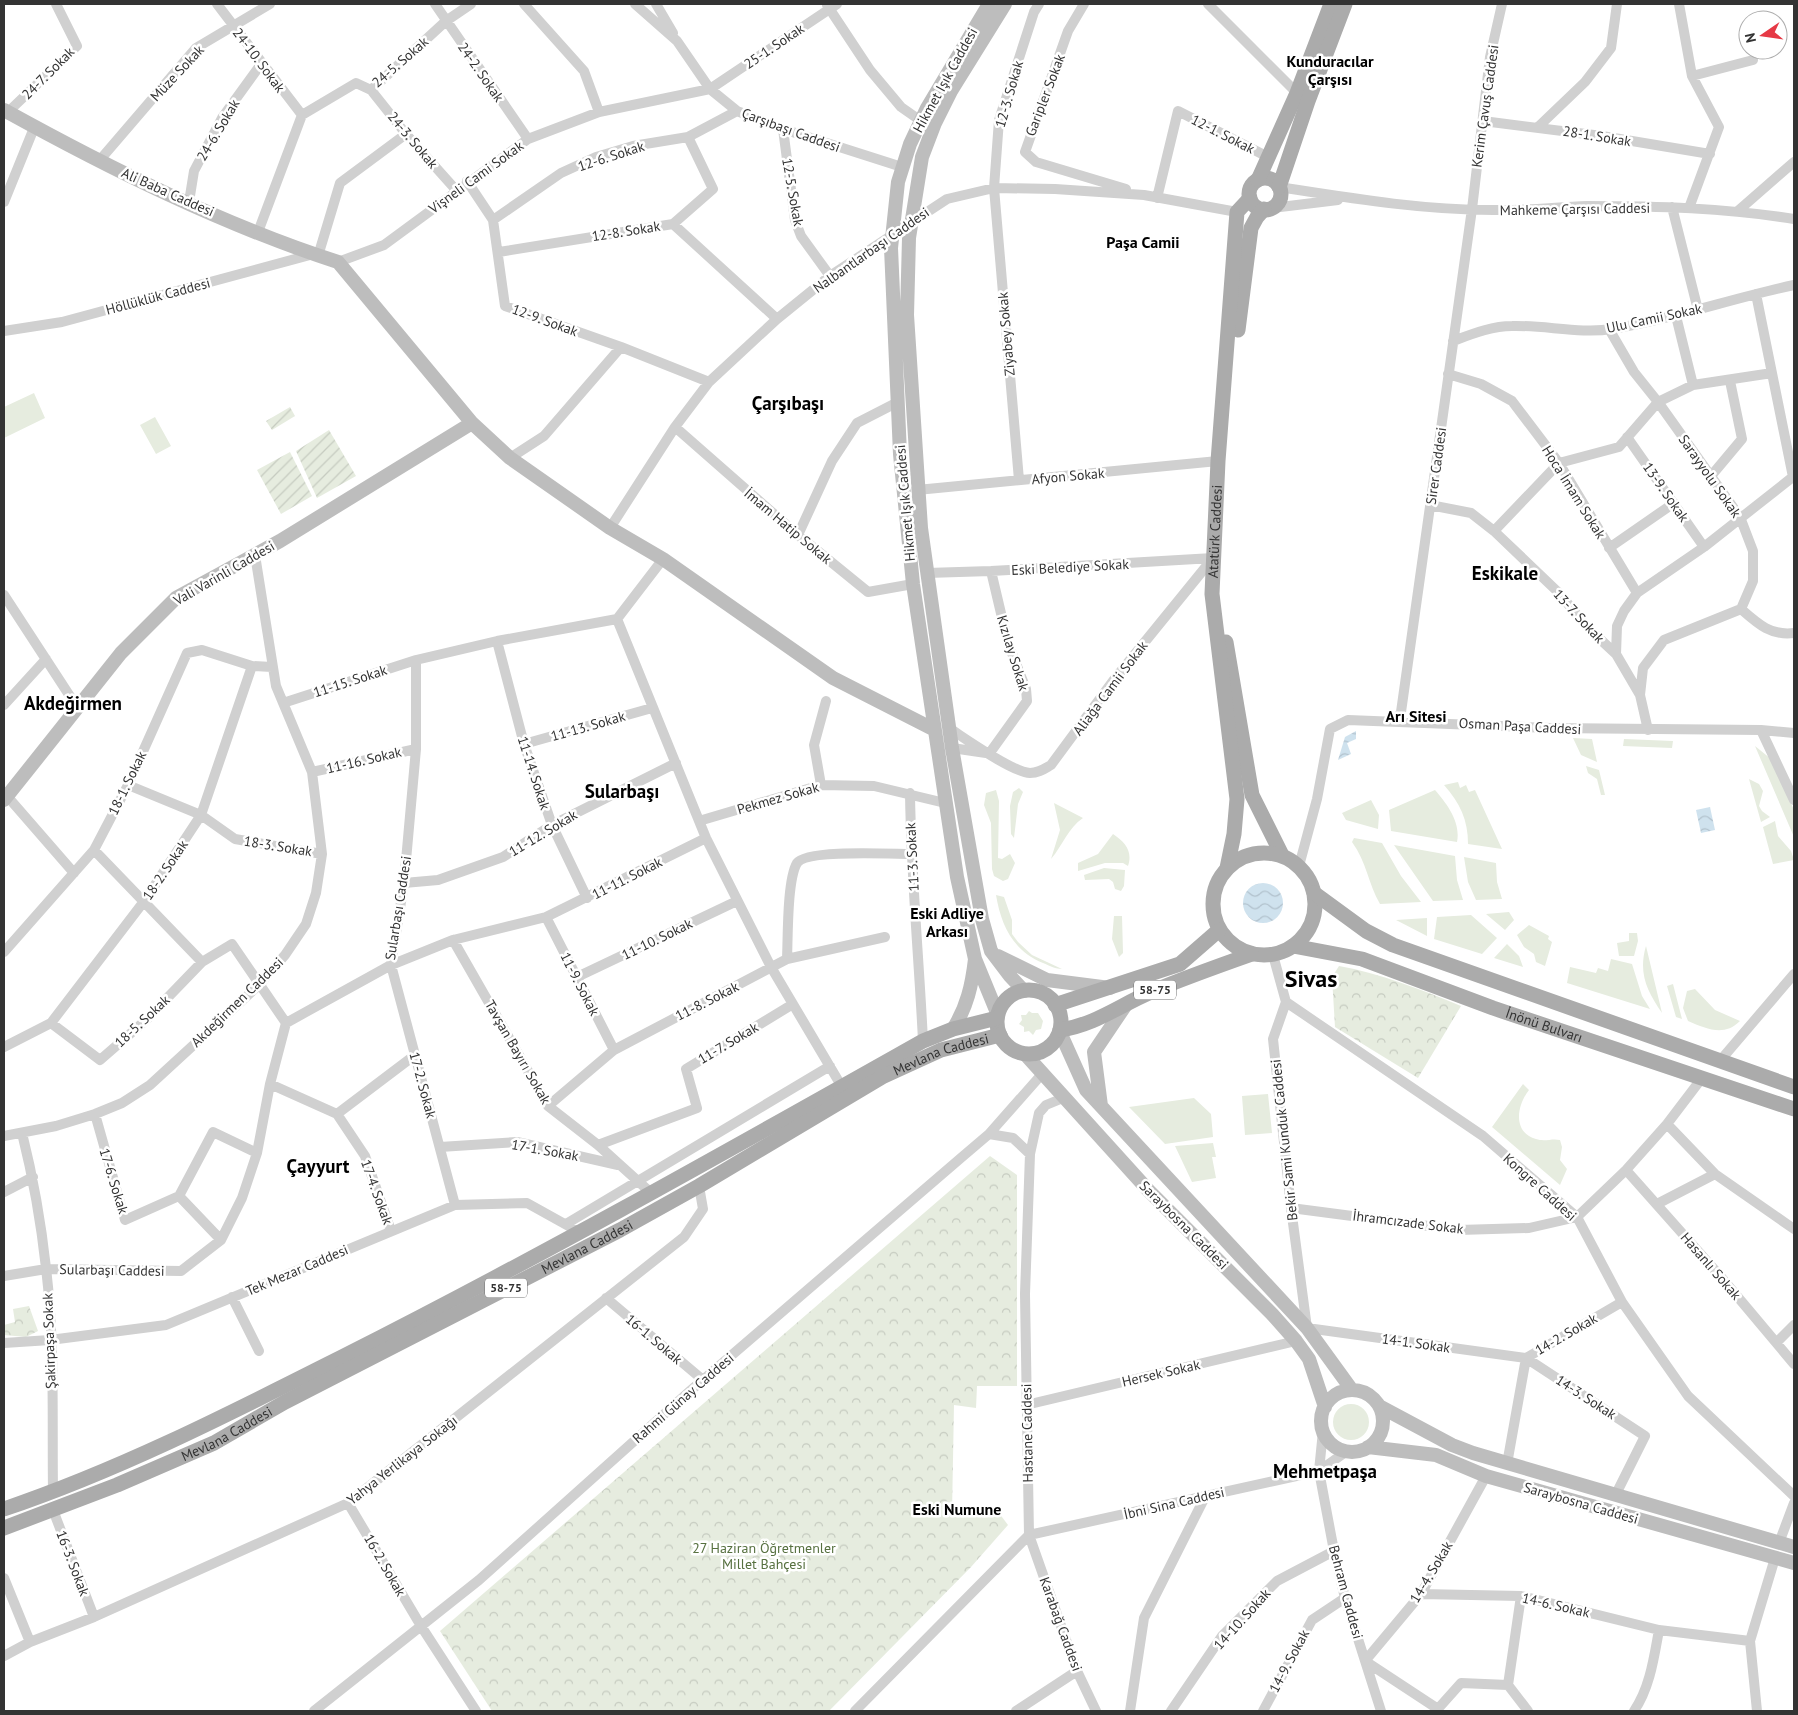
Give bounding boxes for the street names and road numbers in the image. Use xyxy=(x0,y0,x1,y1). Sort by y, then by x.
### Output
street label: 25-1. Sokak xyxy=(740,19,808,73)
street label: 24-10. Sokak xyxy=(229,24,289,96)
street label: Hikmet Işık Caddesi xyxy=(909,24,981,136)
street label: 24-5. Sokak xyxy=(368,32,432,91)
street label: 24-2. Sokak xyxy=(454,39,508,106)
street label: Müze Sokak xyxy=(146,41,208,105)
street label: 24-7. Sokak xyxy=(18,43,78,103)
street label: Kerim Çavuş Caddesi xyxy=(1467,43,1503,169)
street label: Garipler Sokak xyxy=(1021,51,1069,139)
street label: 12-3. Sokak xyxy=(991,58,1027,130)
street label: 24-6. Sokak xyxy=(193,96,244,164)
street label: Çarşıbaşı Caddesi xyxy=(739,104,843,156)
street label: 24-3. Sokak xyxy=(384,108,442,172)
street label: 12-1. Sokak xyxy=(1188,110,1258,158)
street label: 28-1. Sokak xyxy=(1562,122,1633,150)
street label: Vişneli Cami Sokak xyxy=(424,136,527,218)
street label: 12-6. Sokak xyxy=(575,137,647,175)
street label: 12-5. Sokak xyxy=(778,157,808,228)
street label: Ali Baba Caddesi xyxy=(119,164,217,220)
street label: Mahkeme Çarşısı Caddesi xyxy=(1500,199,1650,219)
street label: Nalbantlarbaşı Caddesi xyxy=(809,203,933,297)
street label: 12-8. Sokak xyxy=(591,217,662,245)
street label: Höllüklük Caddesi xyxy=(104,273,212,319)
street label: Ziyabey Sokak xyxy=(993,291,1019,377)
street label: Ulu Camii Sokak xyxy=(1605,299,1704,337)
street label: 12-9. Sokak xyxy=(510,300,581,340)
street label: Sirer Caddesi xyxy=(1422,426,1450,506)
street label: Sarayyolu Sokak xyxy=(1675,431,1745,521)
street label: Hoca İmam Sokak xyxy=(1538,442,1610,542)
street label: Hikmet Işık Caddesi xyxy=(891,444,919,562)
street label: 13-9. Sokak xyxy=(1639,459,1693,526)
street label: Afyon Sokak xyxy=(1031,464,1106,488)
street label: İmam Hatip Sokak xyxy=(740,484,836,568)
street label: Atatürk Caddesi xyxy=(1204,484,1226,578)
street label: Vali Varinli Caddesi xyxy=(169,537,278,610)
street label: Eski Belediye Sokak xyxy=(1011,555,1130,579)
street label: 13-7. Sokak xyxy=(1549,585,1609,647)
street label: Kızılay Sokak xyxy=(993,613,1033,693)
street label: Aliağa Camii Sokak xyxy=(1069,637,1152,739)
street label: 11-15. Sokak xyxy=(311,661,389,701)
street label: 11-13. Sokak xyxy=(549,707,628,745)
street label: Osman Paşa Caddesi xyxy=(1458,714,1582,738)
street label: 11-14. Sokak xyxy=(514,734,554,812)
street label: 11-16. Sokak xyxy=(325,743,404,777)
street label: 18-1. Sokak xyxy=(104,748,150,818)
street label: Pekmez Sokak xyxy=(735,778,821,818)
street label: 11-12. Sokak xyxy=(506,805,581,860)
street label: 11-3. Sokak xyxy=(901,822,923,892)
street label: 18-3. Sokak xyxy=(243,832,314,860)
street label: 18-2. Sokak xyxy=(138,836,192,904)
street label: 11-11. Sokak xyxy=(589,852,665,903)
street label: Sularbaşı Caddesi xyxy=(381,855,415,961)
street label: 11-10. Sokak xyxy=(619,914,696,964)
street label: 11-9. Sokak xyxy=(556,949,604,1019)
street label: Akdeğirmen Caddesi xyxy=(187,953,287,1051)
street label: 11-8. Sokak xyxy=(672,977,742,1025)
road number: 58-75 xyxy=(1134,980,1176,1000)
street label: 18-5. Sokak xyxy=(111,991,174,1051)
street label: Tavşan Bayırı Sokak xyxy=(481,997,555,1107)
street label: İnönü Bulvarı xyxy=(1503,1004,1585,1046)
street label: 11-7. Sokak xyxy=(695,1018,762,1068)
street label: Mevlana Caddesi xyxy=(890,1029,991,1080)
street label: 17-2. Sokak xyxy=(406,1050,441,1120)
street label: Bekir Sami Kunduk Caddesi xyxy=(1267,1058,1301,1222)
street label: 17-1. Sokak xyxy=(510,1135,580,1165)
street label: 17-6. Sokak xyxy=(95,1146,133,1216)
street label: Kongre Caddesi xyxy=(1500,1149,1580,1225)
street label: 17-4. Sokak xyxy=(357,1157,397,1227)
street label: Saraybosna Caddesi xyxy=(1136,1177,1232,1273)
street label: İhramcızade Sokak xyxy=(1351,1206,1465,1238)
street label: Mevlana Caddesi xyxy=(538,1216,636,1278)
street label: Hasanlı Sokak xyxy=(1677,1228,1745,1304)
street label: Tek Mezar Caddesi xyxy=(243,1240,351,1300)
street label: Sularbaşı Caddesi xyxy=(59,1260,165,1280)
road number: 58-75 xyxy=(485,1278,527,1298)
street label: Şakirpaşa Sokak xyxy=(38,1292,60,1389)
street label: 14-2. Sokak xyxy=(1532,1309,1601,1359)
street label: 16-1. Sokak xyxy=(622,1310,686,1368)
street label: 14-1. Sokak xyxy=(1381,1329,1452,1357)
street label: Rahmi Günay Caddesi xyxy=(629,1349,737,1447)
street label: Hersek Sokak xyxy=(1120,1355,1202,1391)
street label: 14-3. Sokak xyxy=(1552,1371,1620,1423)
street label: Hastane Caddesi xyxy=(1017,1383,1037,1483)
street label: Mevlana Caddesi xyxy=(178,1402,275,1465)
street label: Yahya Yerlikaya Sokağı xyxy=(343,1411,461,1509)
street label: Saraybosna Caddesi xyxy=(1522,1478,1640,1528)
street label: İbni Sina Caddesi xyxy=(1122,1483,1226,1523)
street label: 16-3. Sokak xyxy=(52,1528,94,1599)
street label: 16-2. Sokak xyxy=(360,1531,410,1600)
street label: 14-4. Sokak xyxy=(1406,1538,1457,1606)
street label: Behram Caddesi xyxy=(1325,1543,1367,1641)
street label: Karabağ Caddesi xyxy=(1036,1574,1086,1674)
street label: 14-10. Sokak xyxy=(1210,1584,1274,1653)
street label: 14-6. Sokak xyxy=(1520,1588,1592,1622)
street label: 14-9. Sokak xyxy=(1265,1626,1313,1696)

